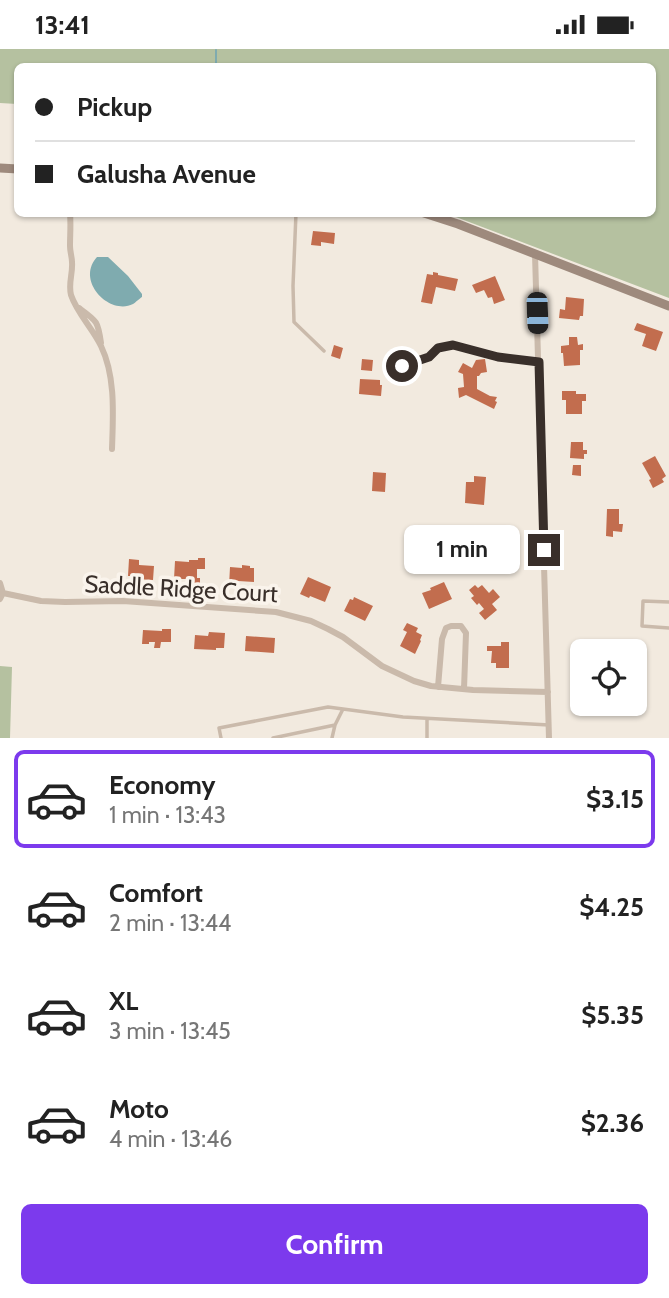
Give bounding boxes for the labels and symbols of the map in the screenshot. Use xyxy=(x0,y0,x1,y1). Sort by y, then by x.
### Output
car xyxy=(526,292,549,334)
route start xyxy=(386,350,418,382)
callout: 1 min xyxy=(404,525,520,575)
route end xyxy=(528,534,560,566)
street label: Saddle Ridge Court xyxy=(84,569,278,608)

